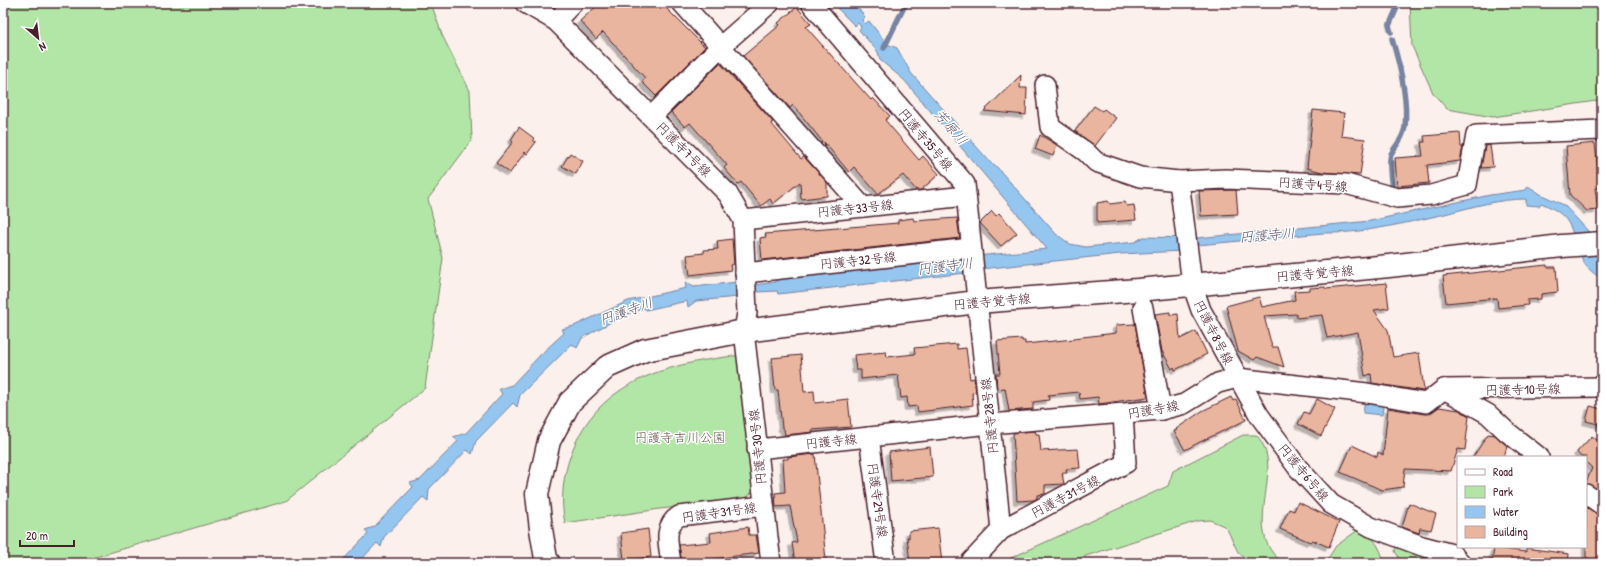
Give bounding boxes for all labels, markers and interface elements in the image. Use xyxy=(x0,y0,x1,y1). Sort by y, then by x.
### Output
north arrow xyxy=(18,18,58,58)
text: N xyxy=(37,39,49,54)
street label: 円護寺35号線 xyxy=(895,104,958,175)
water label: 芳原川 xyxy=(930,105,972,149)
street label: 円護寺7号線 xyxy=(652,117,716,181)
street label: 円護寺4号線 xyxy=(1278,173,1349,195)
street label: 円護寺33号線 xyxy=(816,195,895,221)
water label: 円護寺川 xyxy=(1238,223,1296,246)
street label: 円護寺32号線 xyxy=(819,247,898,273)
water label: 円護寺川 xyxy=(916,253,974,278)
street label: 円護寺覚寺線 xyxy=(1275,261,1356,285)
street label: 円護寺覚寺線 xyxy=(952,289,1033,313)
water label: 円護寺川 xyxy=(596,292,655,329)
street label: 円護寺8号線 xyxy=(1190,296,1239,368)
street label: 円護寺28号線 xyxy=(976,376,1002,455)
street label: 円護寺10号線 xyxy=(1485,379,1562,399)
street label: 円護寺線 xyxy=(1126,395,1181,422)
street label: 円護寺30号線 xyxy=(744,407,770,486)
park label: 円護寺吉川公園 xyxy=(634,428,726,446)
street label: 円護寺線 xyxy=(804,429,859,453)
street label: 円護寺6号線 xyxy=(1275,439,1334,505)
legend xyxy=(1457,456,1587,548)
street label: 円護寺29号線 xyxy=(864,461,892,540)
text: Road xyxy=(1493,463,1513,480)
street label: 円護寺31号線 xyxy=(1027,470,1103,522)
text: Park xyxy=(1493,483,1513,500)
street label: 円護寺31号線 xyxy=(680,498,759,526)
text: Water xyxy=(1493,503,1519,520)
scale bar xyxy=(20,522,74,548)
text: Building xyxy=(1493,523,1528,540)
text: 20 m xyxy=(26,527,48,544)

